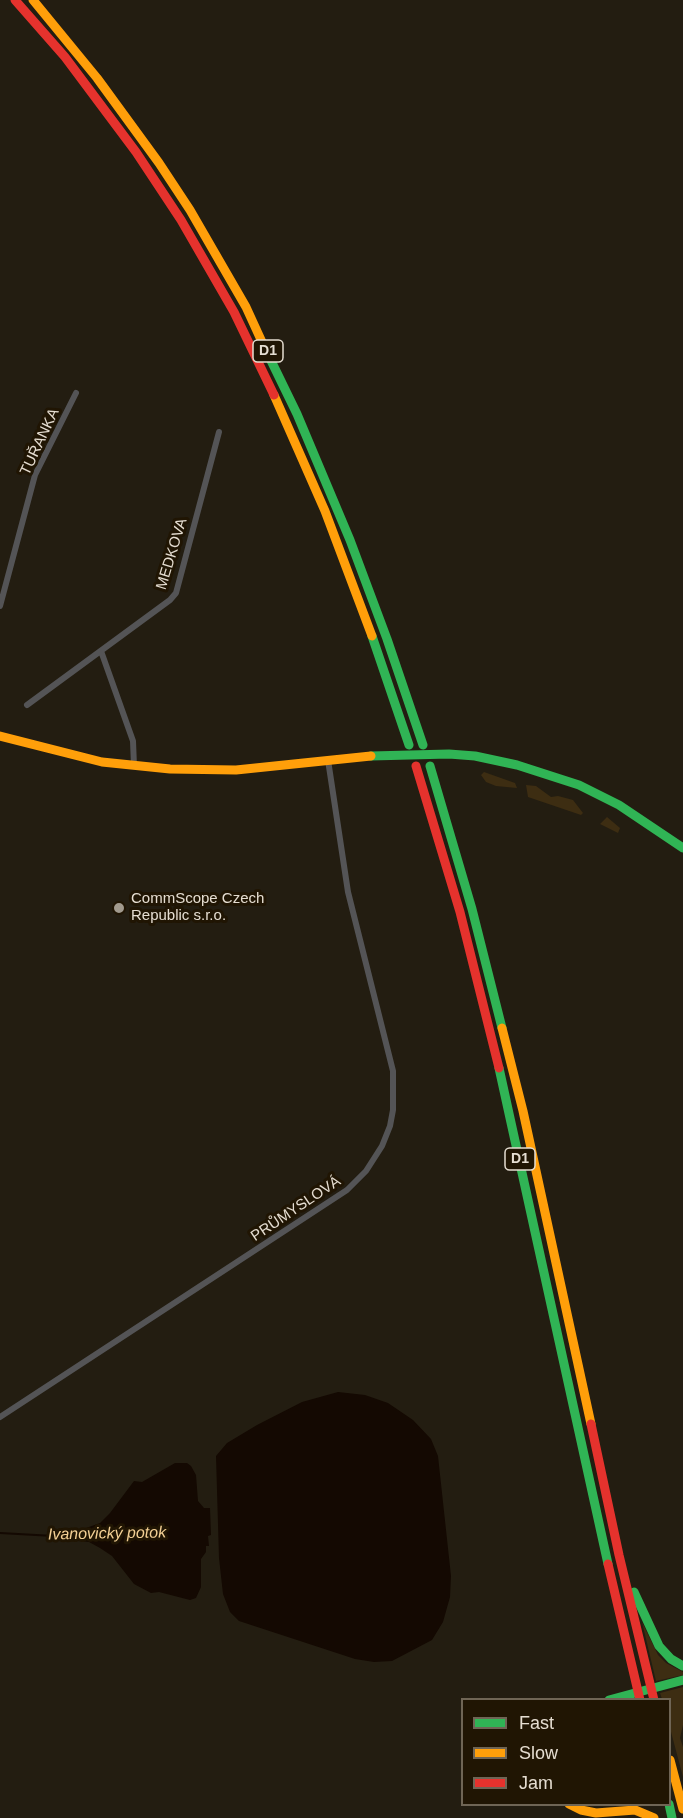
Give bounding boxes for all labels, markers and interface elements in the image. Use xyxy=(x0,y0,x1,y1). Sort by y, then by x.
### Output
road number: D1 xyxy=(253,340,283,362)
street label: TUŘANKA xyxy=(17,406,63,478)
street label: MEDKOVA xyxy=(153,516,191,592)
place label: CommScope Czech Republic s.r.o. xyxy=(131,890,264,925)
marker: CommScope Czech Republic s.r.o. xyxy=(112,901,126,915)
road number: D1 xyxy=(505,1148,535,1170)
street label: PRŮMYSLOVÁ xyxy=(248,1172,344,1246)
water label: Ivanovický potok xyxy=(48,1523,166,1545)
legend xyxy=(461,1698,671,1806)
text: Fast xyxy=(519,1713,554,1733)
text: Slow xyxy=(519,1743,558,1763)
text: Jam xyxy=(519,1773,553,1793)

